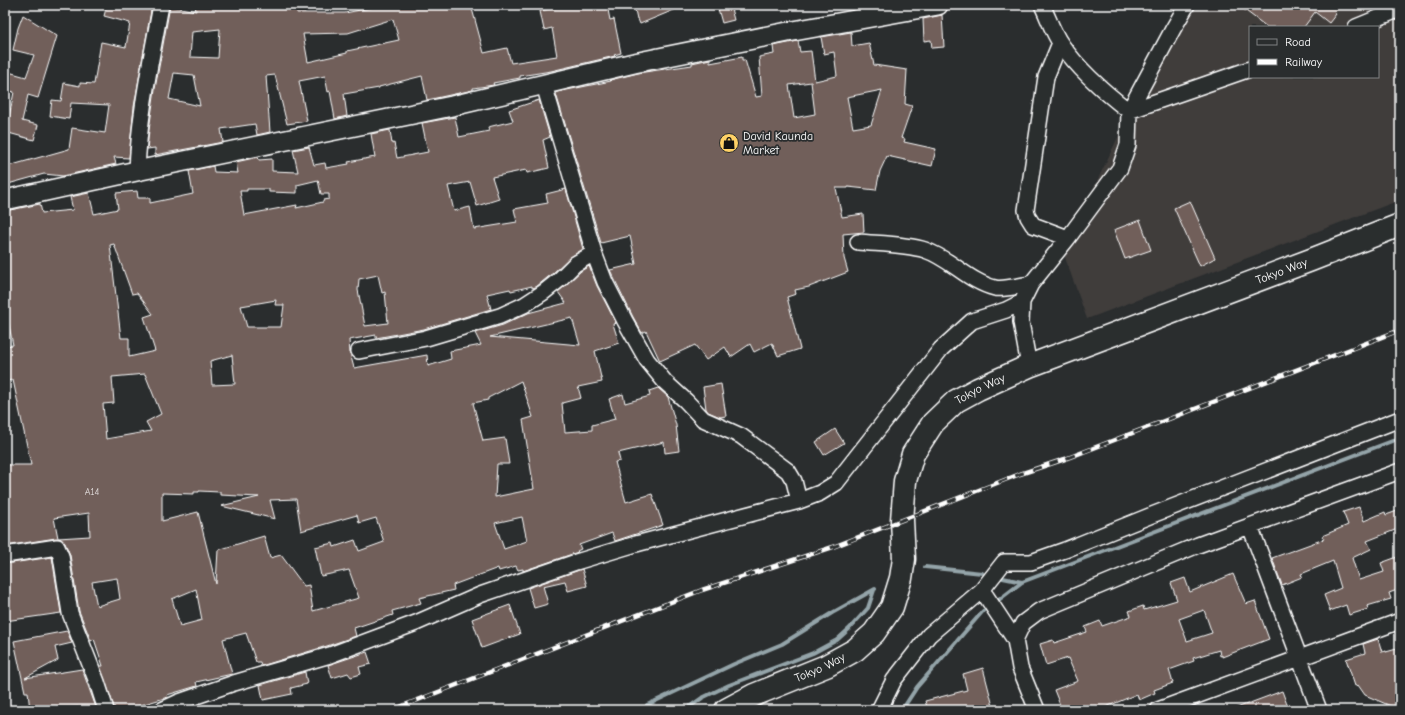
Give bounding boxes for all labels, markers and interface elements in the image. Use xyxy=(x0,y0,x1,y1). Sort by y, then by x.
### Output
legend xyxy=(1249,26,1379,78)
text: Road xyxy=(1285,35,1311,49)
text: Railway xyxy=(1285,55,1323,69)
place label: David Kaunda Market xyxy=(743,129,813,157)
shop icon: David Kaunda Market xyxy=(718,132,740,154)
street label: Tokyo Way xyxy=(1254,255,1310,287)
street label: Tokyo Way xyxy=(952,371,1008,407)
house number: A14 xyxy=(85,486,99,498)
street label: Tokyo Way xyxy=(792,650,848,685)

